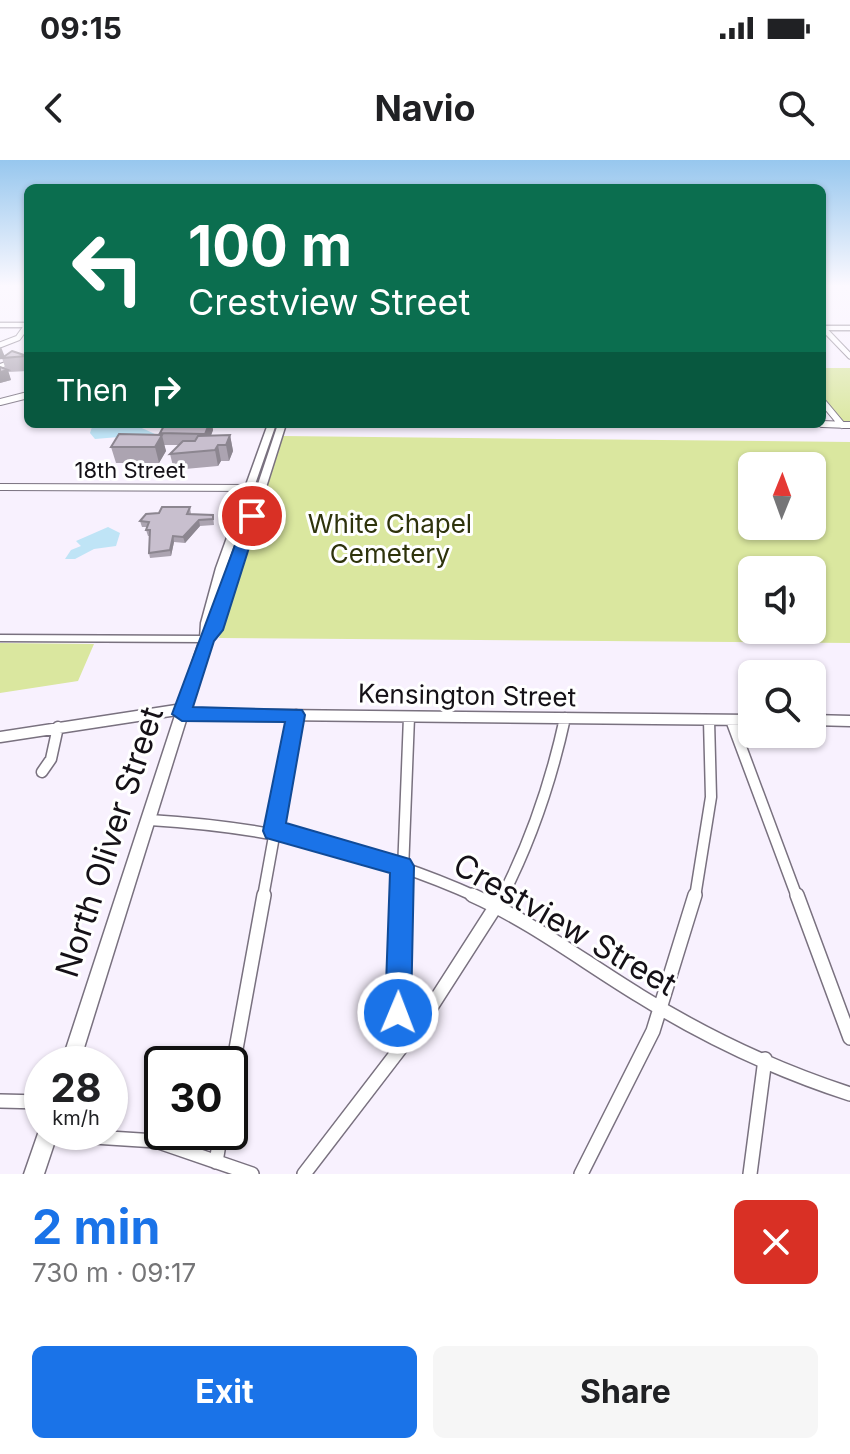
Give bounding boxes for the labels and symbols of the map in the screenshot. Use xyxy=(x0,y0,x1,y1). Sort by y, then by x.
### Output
north arrow xyxy=(738,452,826,540)
street label: 18th Street xyxy=(74,457,186,483)
pin xyxy=(218,482,286,550)
park label: White Chapel Cemetery xyxy=(308,508,472,569)
street label: Kensington Street xyxy=(358,678,576,712)
street label: North Oliver Street xyxy=(47,702,171,982)
street label: Crestview Street xyxy=(447,844,683,1004)
position arrow xyxy=(356,971,440,1055)
speed limit sign: 30 xyxy=(144,1046,248,1150)

